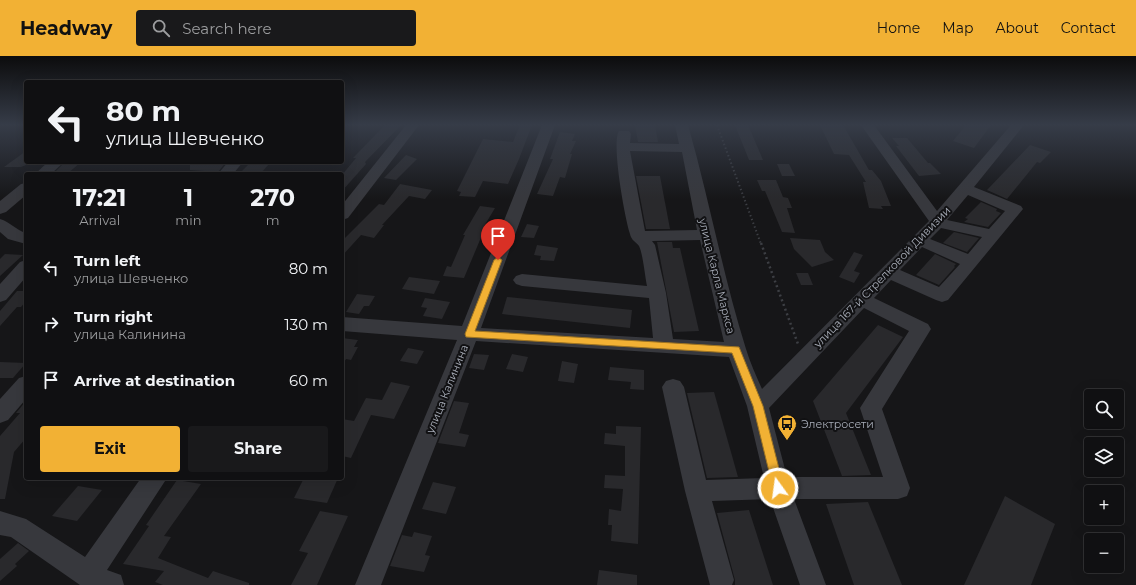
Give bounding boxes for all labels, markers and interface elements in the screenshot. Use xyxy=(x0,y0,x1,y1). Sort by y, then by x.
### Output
search box xyxy=(136,10,416,46)
text: Headway xyxy=(20,17,112,40)
icon: search xyxy=(150,17,172,39)
text: Search here xyxy=(182,19,272,38)
text: Home xyxy=(877,19,920,37)
text: Map xyxy=(942,19,973,37)
text: About xyxy=(995,19,1039,37)
text: Contact xyxy=(1061,19,1116,37)
text: 80 m xyxy=(106,94,181,128)
icon: left xyxy=(40,96,92,148)
text: улица Шевченко xyxy=(106,128,264,150)
text: 17:21 xyxy=(73,183,127,212)
text: 1 xyxy=(184,183,193,212)
text: 270 xyxy=(250,183,295,212)
street label: улица 167-й Стрелковой Дивизии xyxy=(810,203,954,351)
text: Arrival xyxy=(79,212,120,228)
text: min xyxy=(175,212,201,228)
text: m xyxy=(266,212,280,228)
street label: улица Карла Маркса xyxy=(696,216,738,335)
pin xyxy=(481,219,515,260)
icon: arrive xyxy=(487,225,509,247)
text: Turn left xyxy=(74,251,141,270)
icon: left xyxy=(40,257,62,279)
text: 80 m xyxy=(289,259,328,278)
text: улица Шевченко xyxy=(74,270,188,286)
text: Turn right xyxy=(74,307,153,326)
icon: right xyxy=(40,313,62,335)
text: 130 m xyxy=(284,315,328,334)
text: улица Калинина xyxy=(74,326,186,342)
street label: улица Калинина xyxy=(422,343,471,436)
icon: arrive xyxy=(40,369,62,391)
text: Arrive at destination xyxy=(74,371,235,390)
text: 60 m xyxy=(289,371,328,390)
map controls xyxy=(1084,389,1124,573)
button: search xyxy=(1084,389,1124,429)
bus stop icon: Электросети xyxy=(776,413,798,441)
place label: Электросети xyxy=(801,417,874,431)
button: Exit xyxy=(40,426,180,472)
button: Share xyxy=(188,426,328,472)
button: layers xyxy=(1084,437,1124,477)
position arrow xyxy=(757,467,799,509)
button: + xyxy=(1084,485,1124,525)
button: − xyxy=(1084,533,1124,573)

